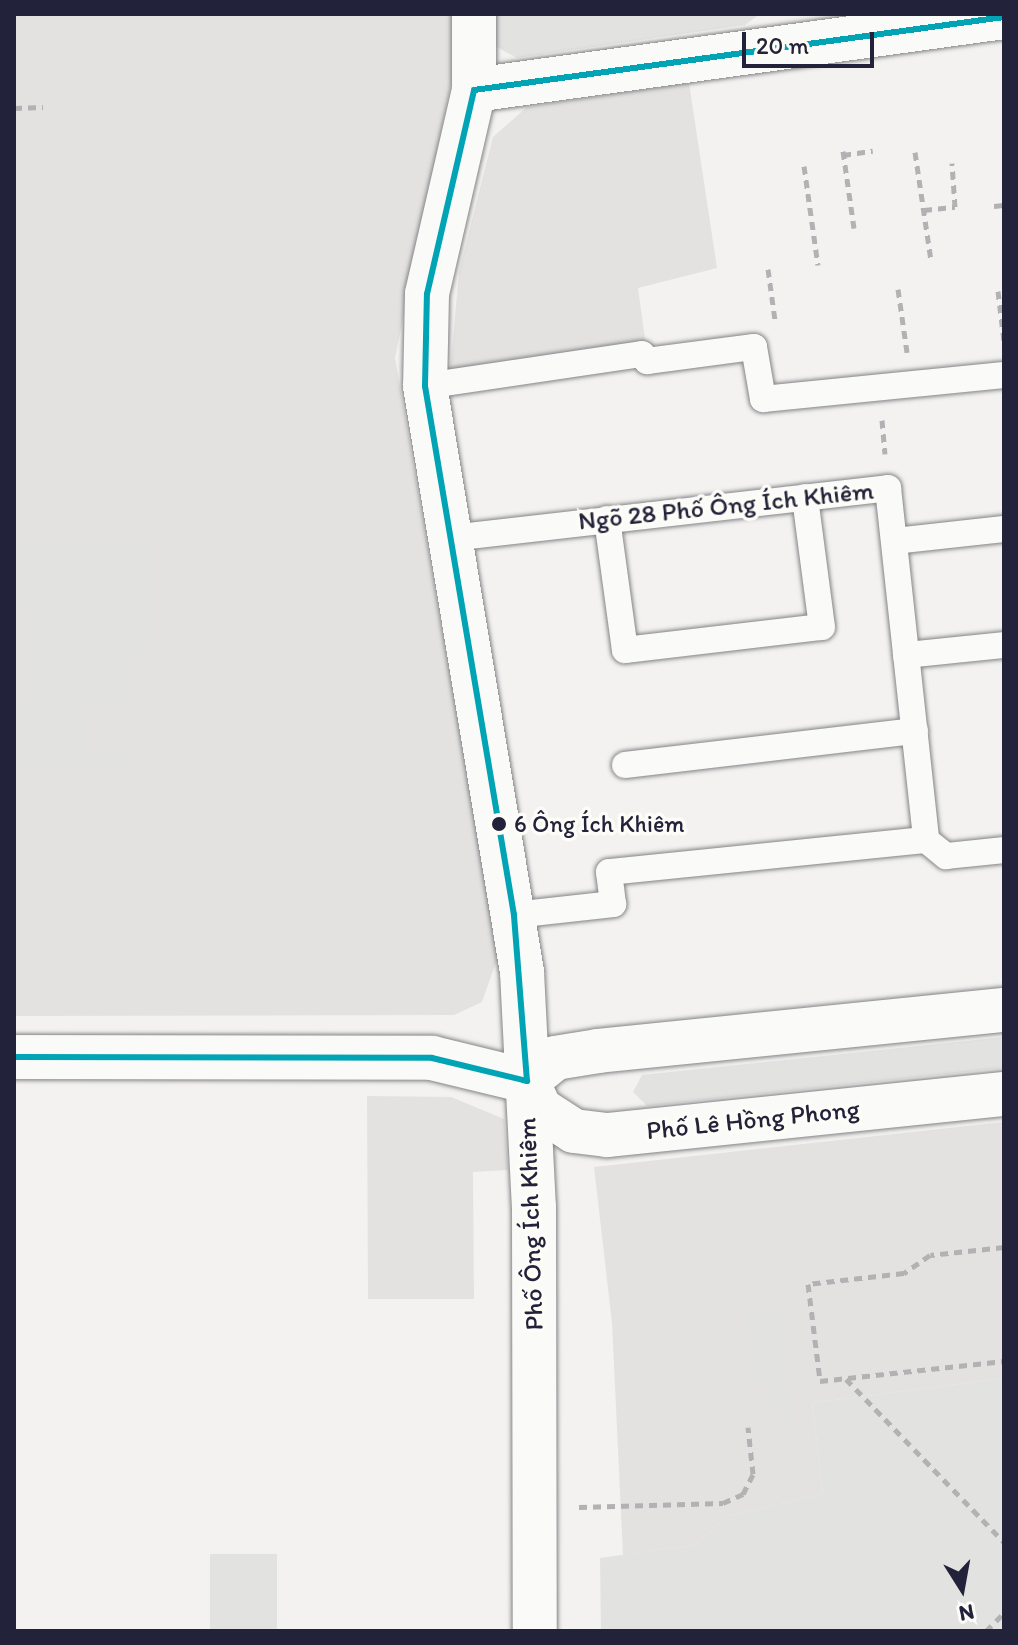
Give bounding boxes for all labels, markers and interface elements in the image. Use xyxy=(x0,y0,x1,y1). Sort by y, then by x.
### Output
scale bar xyxy=(746,16,878,66)
text: 20 m xyxy=(756,31,809,60)
street label: Ngõ 28 Phố Ông Ích Khiêm xyxy=(577,475,875,537)
place label: 6 Ông Ích Khiêm xyxy=(514,810,684,838)
marker: 6 Ông Ích Khiêm xyxy=(491,816,507,832)
street label: Phố Lê Hồng Phong xyxy=(645,1093,861,1147)
street label: Phố Ông Ích Khiêm xyxy=(512,1117,550,1331)
north arrow xyxy=(922,1549,1002,1629)
text: N xyxy=(957,1598,977,1628)

